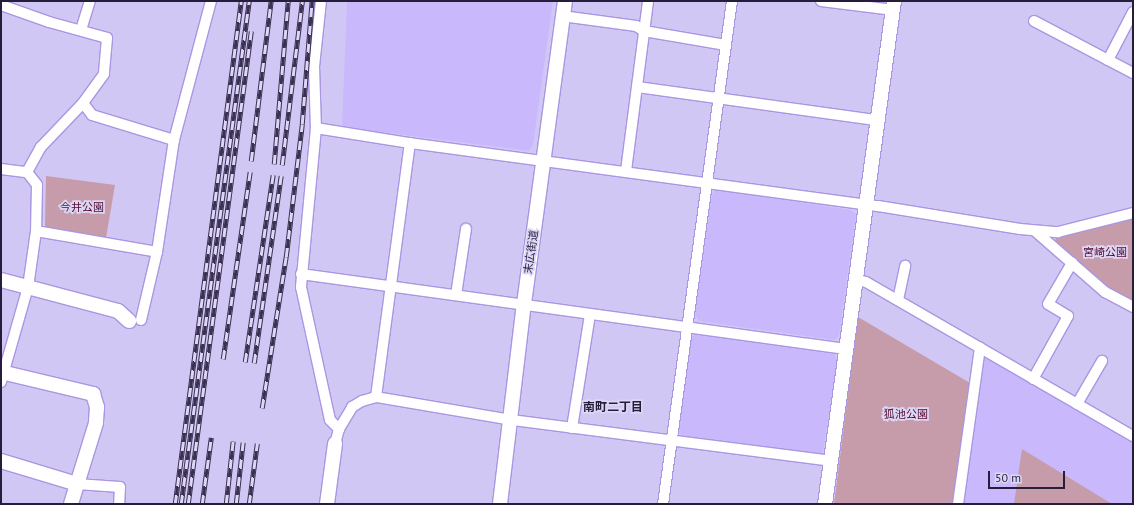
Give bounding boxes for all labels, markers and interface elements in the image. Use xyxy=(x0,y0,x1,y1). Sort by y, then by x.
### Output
park label: 今井公園 xyxy=(60,200,104,214)
street label: 末広街道 xyxy=(521,229,541,275)
park label: 宮崎公園 xyxy=(1083,245,1127,259)
district label: 南町二丁目 xyxy=(583,400,643,414)
park label: 狐池公園 xyxy=(884,407,928,421)
scale bar xyxy=(990,463,1067,489)
text: 50 m xyxy=(995,470,1021,485)

